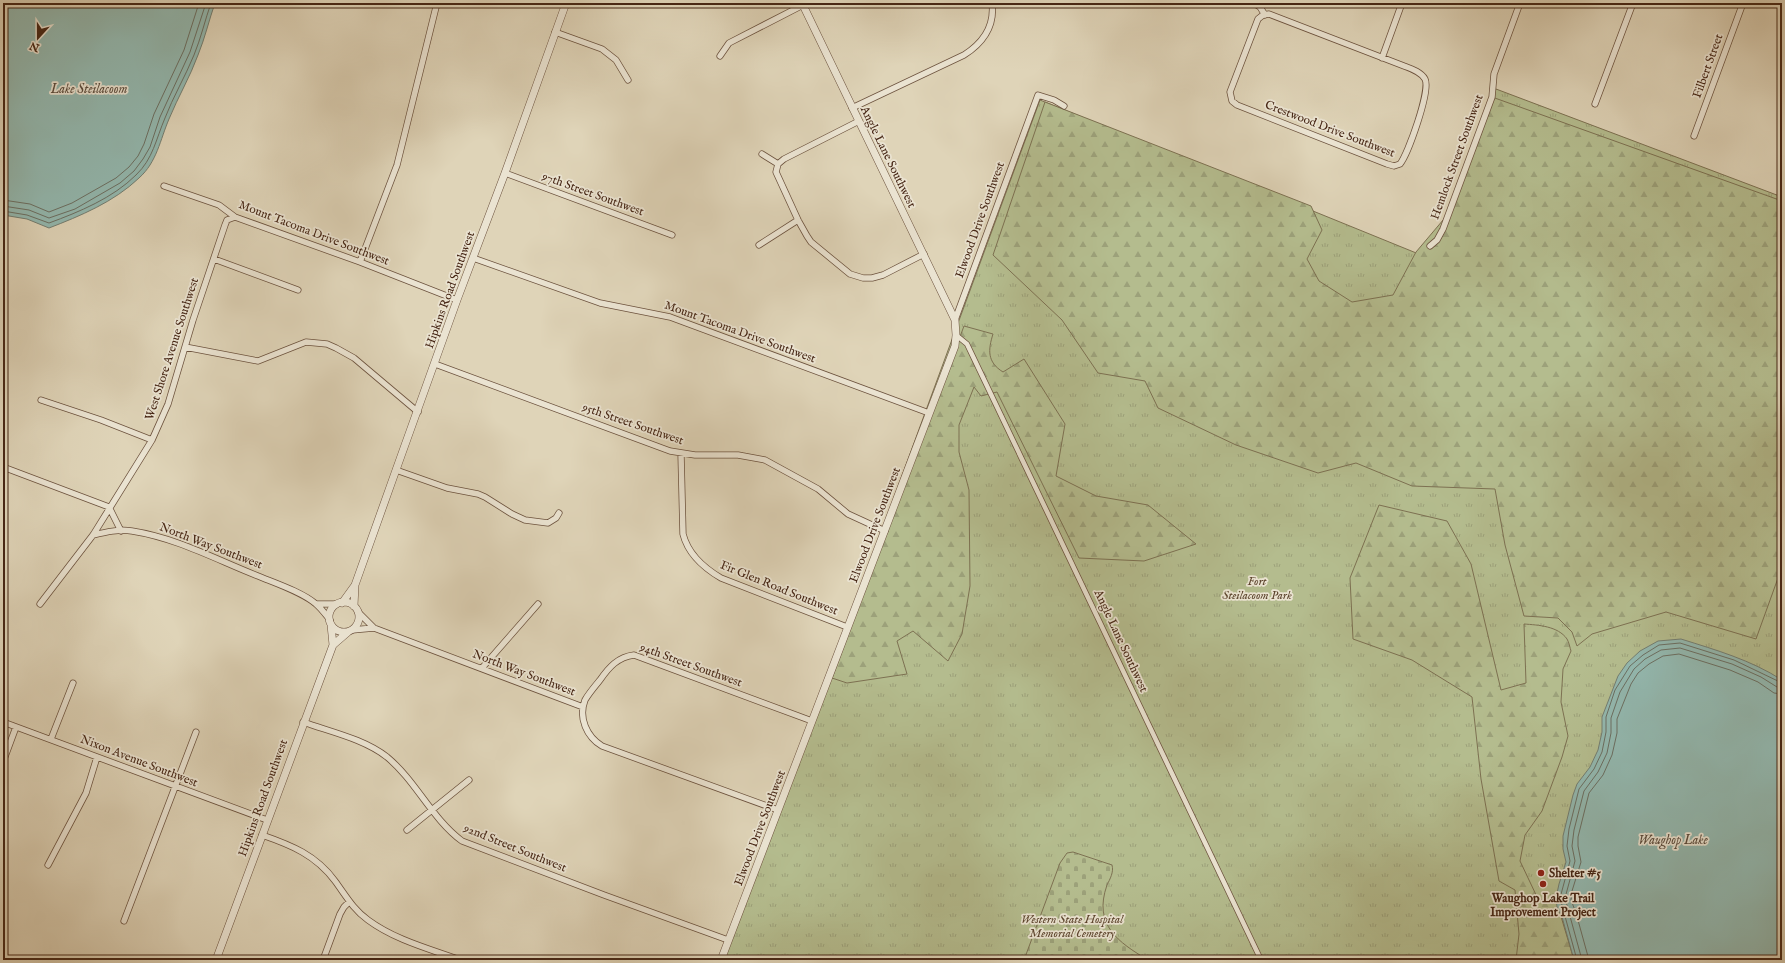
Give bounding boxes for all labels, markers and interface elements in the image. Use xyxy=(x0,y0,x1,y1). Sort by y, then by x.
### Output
north arrow xyxy=(18,18,58,58)
street label: Filbert Street xyxy=(1689,32,1727,100)
text: N xyxy=(27,38,43,55)
water label: Lake Steilacoom xyxy=(50,81,127,98)
street label: Hemlock Street Southwest xyxy=(1427,92,1487,222)
street label: Crestwood Drive Southwest xyxy=(1263,97,1397,161)
street label: Angle Lane Southwest xyxy=(856,103,919,210)
street label: Elwood Drive Southwest xyxy=(952,160,1008,280)
street label: 97th Street Southwest xyxy=(539,168,646,219)
street label: Mount Tacoma Drive Southwest xyxy=(237,197,391,269)
street label: Hipkins Road Southwest xyxy=(422,229,479,351)
street label: West Shore Avenue Southwest xyxy=(142,276,202,422)
street label: Mount Tacoma Drive Southwest xyxy=(662,298,818,366)
street label: 95th Street Southwest xyxy=(580,399,686,448)
street label: Elwood Drive Southwest xyxy=(846,465,904,585)
street label: North Way Southwest xyxy=(157,519,265,573)
street label: Fir Glen Road Southwest xyxy=(718,558,840,618)
park label: Fort Steilacoom Park xyxy=(1222,574,1292,603)
street label: Angle Lane Southwest xyxy=(1090,586,1151,695)
street label: 94th Street Southwest xyxy=(637,639,744,690)
street label: North Way Southwest xyxy=(470,646,578,700)
street label: Nixon Avenue Southwest xyxy=(78,732,200,790)
street label: Hipkins Road Southwest xyxy=(235,737,292,859)
street label: Elwood Drive Southwest xyxy=(731,768,789,888)
street label: 92nd Street Southwest xyxy=(460,820,569,875)
water label: Waughop Lake xyxy=(1638,832,1709,850)
place label: Shelter #5 xyxy=(1549,866,1602,881)
marker: Shelter #5 xyxy=(1536,868,1546,878)
marker: Waughop Lake Trail Improvement Project xyxy=(1538,879,1548,889)
place label: Waughop Lake Trail Improvement Project xyxy=(1490,891,1597,921)
park label: Western State Hospital Memorial Cemetery xyxy=(1021,912,1124,941)

